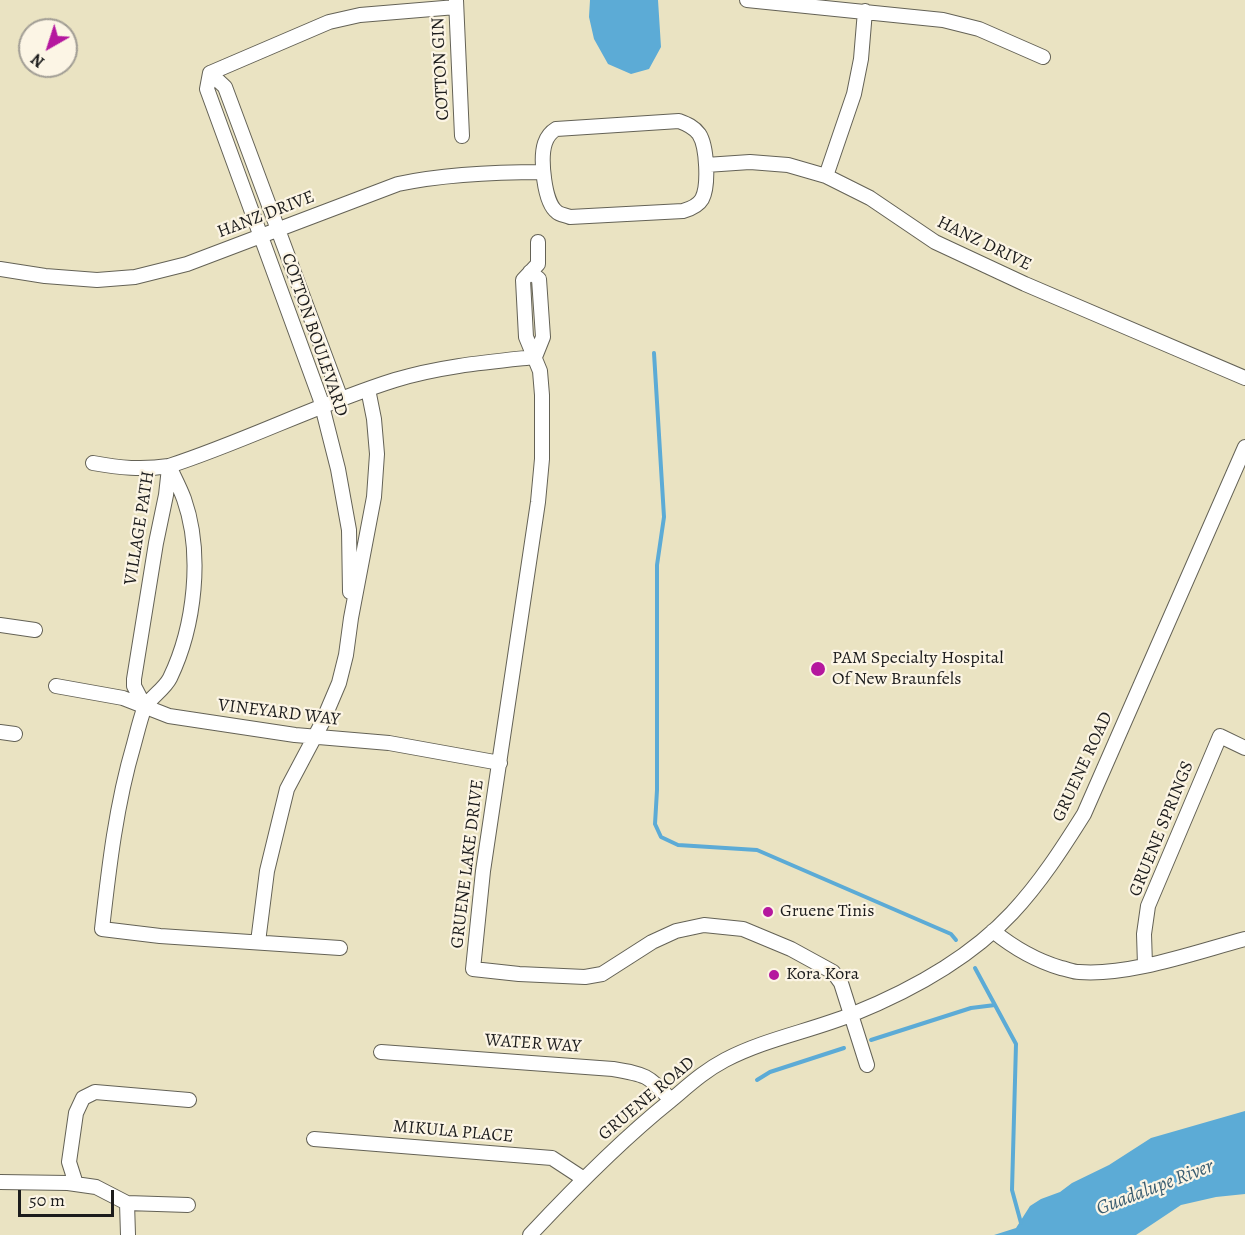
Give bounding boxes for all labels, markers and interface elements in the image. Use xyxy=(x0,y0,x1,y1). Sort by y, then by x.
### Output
street label: COTTON GIN xyxy=(428,17,454,121)
north arrow xyxy=(18,18,78,78)
text: N xyxy=(26,48,49,73)
street label: HANZ DRIVE xyxy=(214,187,318,243)
street label: HANZ DRIVE xyxy=(933,212,1035,276)
street label: COTTON BOULEVARD xyxy=(276,251,352,419)
street label: VILLAGE PATH xyxy=(120,469,160,587)
place label: PAM Specialty Hospital Of New Braunfels xyxy=(832,648,1004,690)
marker: PAM Specialty Hospital Of New Braunfels xyxy=(809,660,827,678)
street label: VINEYARD WAY xyxy=(217,695,341,731)
street label: GRUENE ROAD xyxy=(1048,709,1118,825)
street label: GRUENE SPRINGS xyxy=(1125,758,1199,900)
street label: GRUENE LAKE DRIVE xyxy=(447,778,489,950)
place label: Gruene Tinis xyxy=(780,901,874,923)
marker: Gruene Tinis xyxy=(761,905,775,919)
place label: Kora Kora xyxy=(786,964,859,986)
marker: Kora Kora xyxy=(767,968,781,982)
street label: WATER WAY xyxy=(484,1030,582,1058)
street label: GRUENE ROAD xyxy=(594,1052,700,1146)
street label: MIKULA PLACE xyxy=(392,1116,514,1148)
water label: Guadalupe River xyxy=(1093,1155,1217,1221)
scale bar xyxy=(21,1178,117,1216)
text: 50 m xyxy=(29,1188,65,1212)

